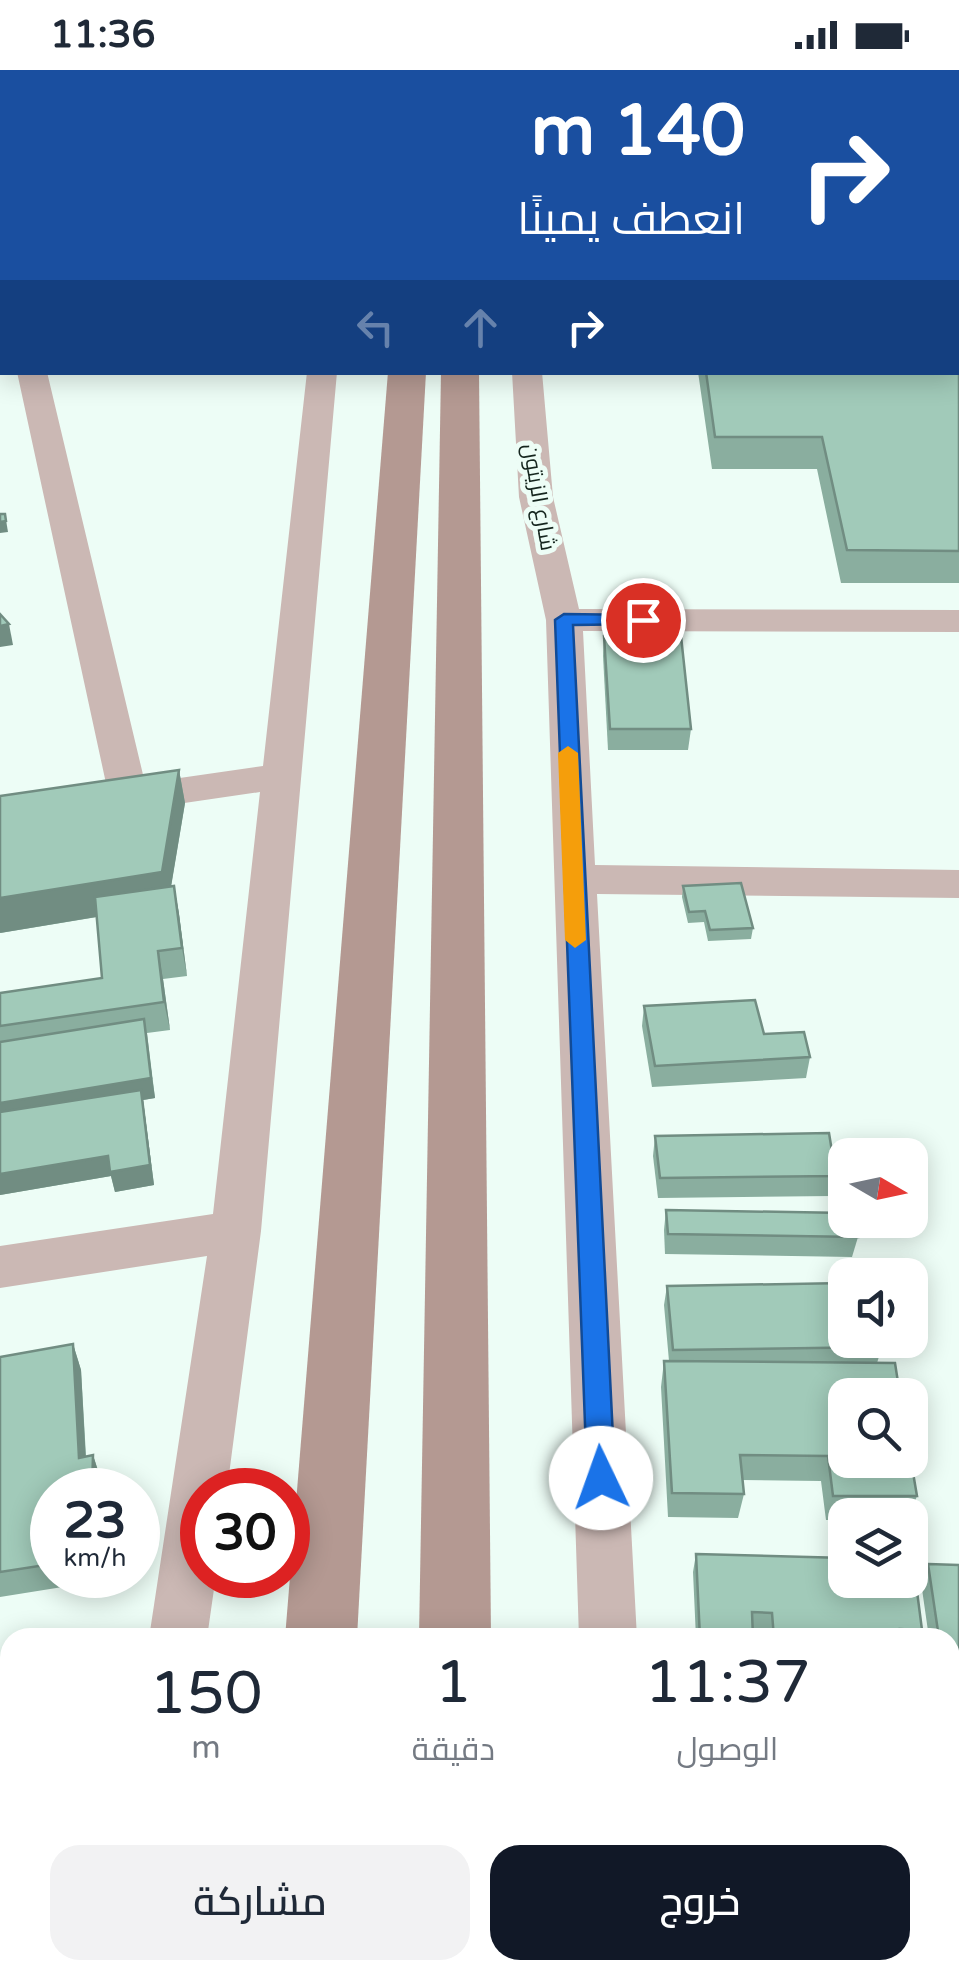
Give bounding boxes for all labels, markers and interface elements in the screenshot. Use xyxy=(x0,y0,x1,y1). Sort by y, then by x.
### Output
text: 11:36 xyxy=(50,12,155,58)
text: 140 m xyxy=(531,90,745,174)
icon: right xyxy=(780,110,910,240)
text: انعطف يمينًا xyxy=(517,193,745,247)
icon: left xyxy=(348,300,403,355)
icon: ahead xyxy=(453,300,508,355)
icon: right xyxy=(558,300,613,355)
street label: شارع الزيتون xyxy=(516,442,561,553)
pin xyxy=(601,578,686,663)
icon: arrive xyxy=(616,593,671,648)
north arrow xyxy=(828,1138,928,1238)
map controls xyxy=(828,1138,928,1598)
button: sound xyxy=(828,1258,928,1358)
button: search xyxy=(828,1378,928,1478)
position arrow xyxy=(549,1426,653,1530)
speed limit sign: 30 xyxy=(180,1468,310,1598)
text: 23 xyxy=(64,1491,126,1551)
button: layers xyxy=(828,1498,928,1598)
text: km/h xyxy=(64,1543,126,1573)
text: 1 xyxy=(435,1647,472,1719)
text: 11:37 xyxy=(644,1647,811,1719)
text: 150 xyxy=(149,1658,262,1730)
text: m xyxy=(191,1729,221,1767)
text: دقيقة xyxy=(412,1731,495,1769)
text: الوصول xyxy=(677,1731,778,1769)
button: مشاركة xyxy=(50,1845,470,1960)
button: خروج xyxy=(490,1845,910,1960)

